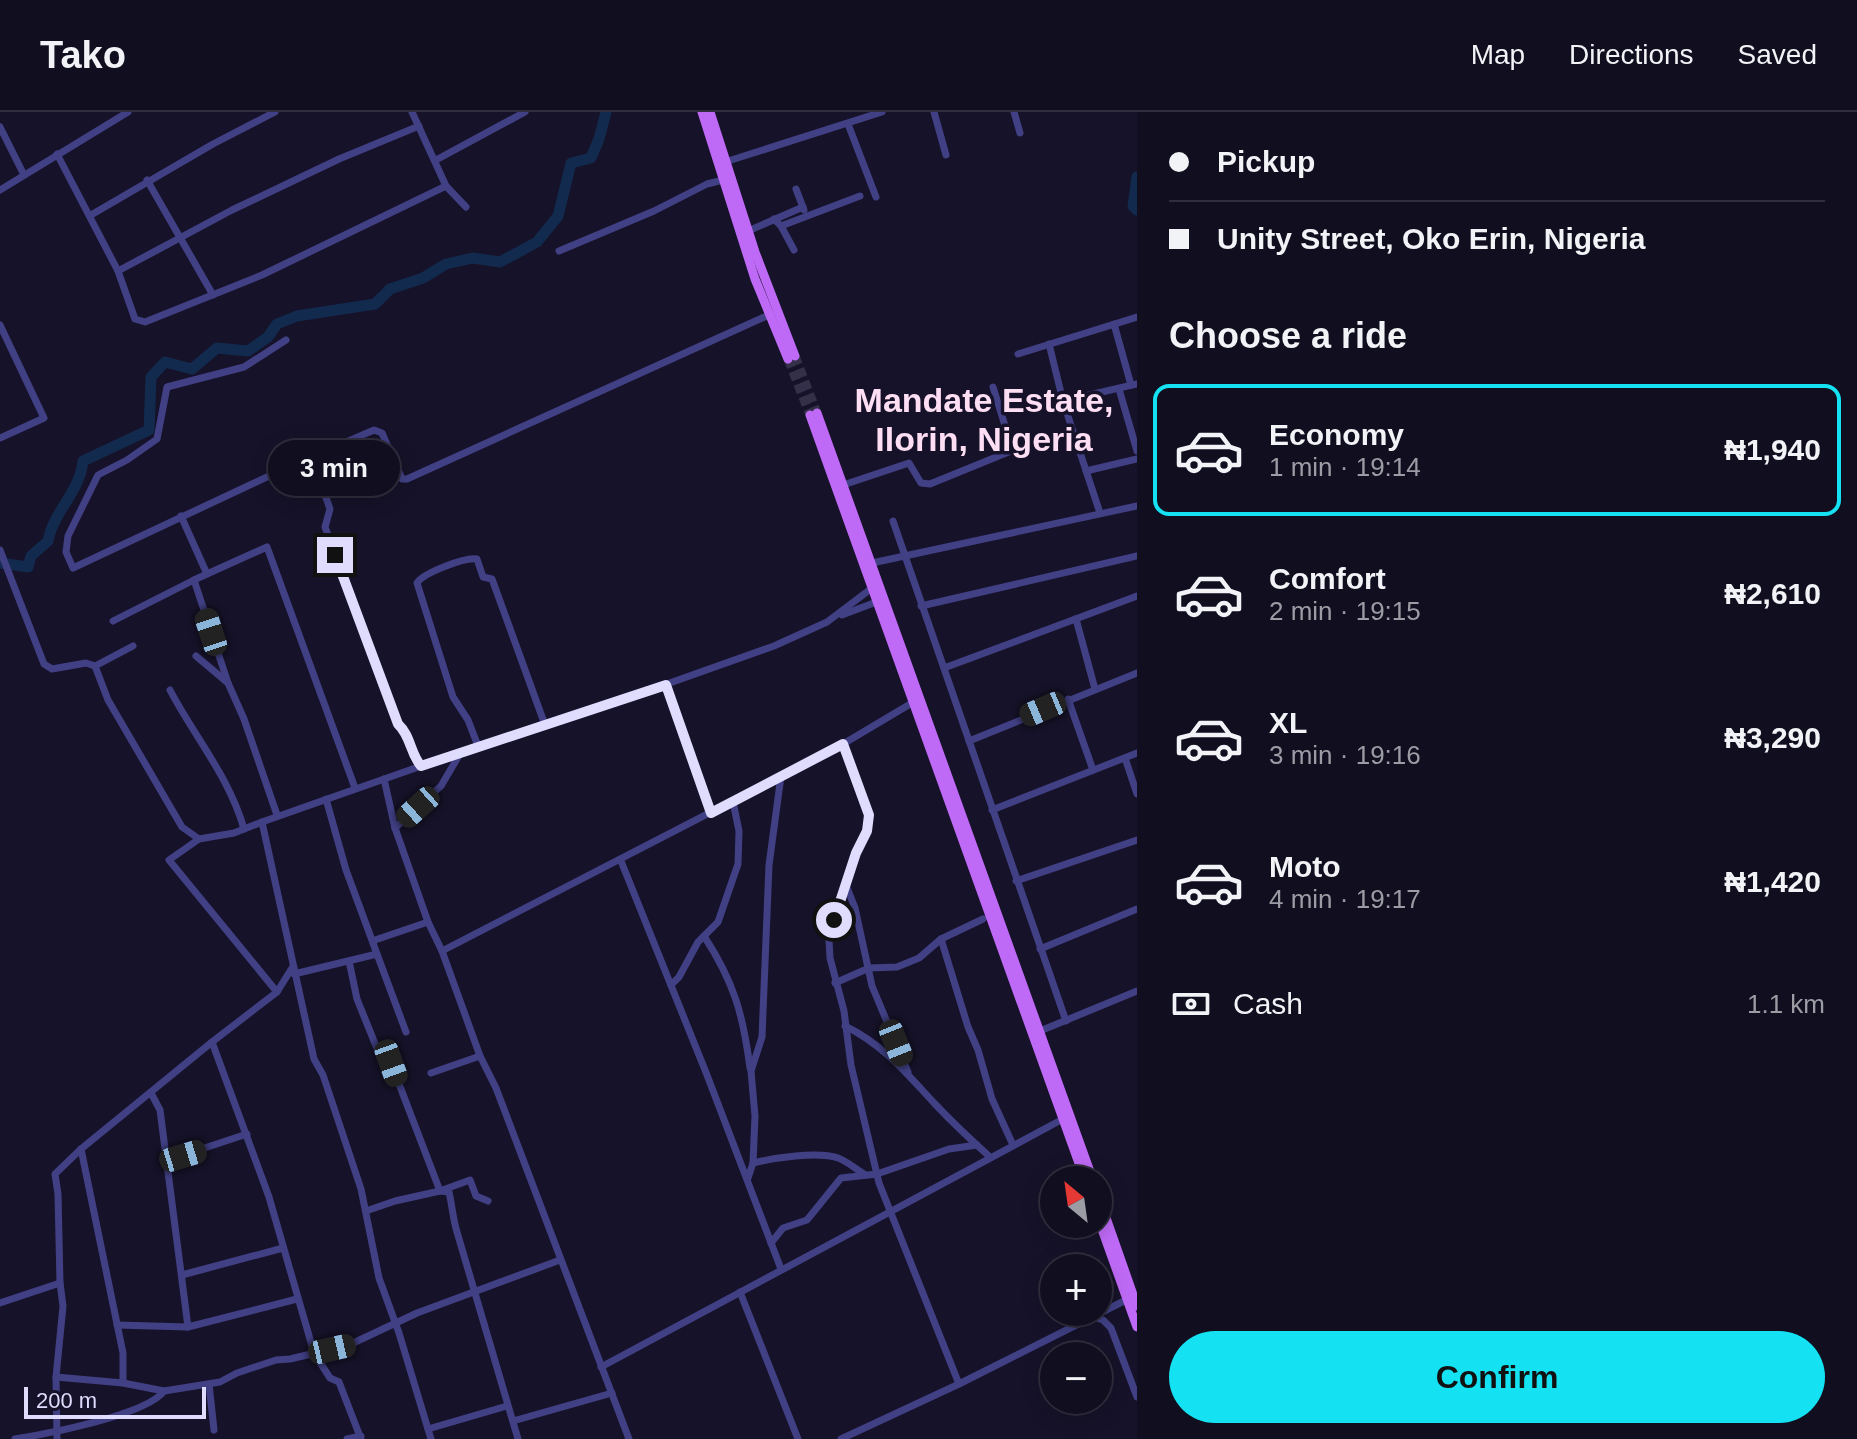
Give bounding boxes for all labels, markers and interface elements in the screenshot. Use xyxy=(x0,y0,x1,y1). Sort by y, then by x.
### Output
text: Tako xyxy=(40,34,126,76)
text: Map xyxy=(1471,39,1525,70)
text: Directions xyxy=(1569,39,1694,70)
text: Saved xyxy=(1738,39,1817,70)
text: Pickup xyxy=(1217,145,1315,178)
text: Unity Street, Oko Erin, Nigeria xyxy=(1217,222,1645,255)
text: Choose a ride xyxy=(1169,315,1407,356)
district label: Mandate Estate, Ilorin, Nigeria xyxy=(855,381,1113,458)
icon: car xyxy=(1173,414,1245,486)
text: Economy xyxy=(1269,418,1404,451)
text: ₦1,940 xyxy=(1724,433,1821,466)
callout: 3 min xyxy=(269,439,401,495)
text: 1 min · 19:14 xyxy=(1269,452,1421,482)
text: 3 min xyxy=(300,453,368,483)
route end xyxy=(317,537,353,573)
icon: car xyxy=(1173,558,1245,630)
text: Comfort xyxy=(1269,562,1386,595)
text: ₦2,610 xyxy=(1724,577,1821,610)
text: 2 min · 19:15 xyxy=(1269,596,1421,626)
car xyxy=(192,605,230,659)
car xyxy=(1016,689,1070,729)
icon: car xyxy=(1173,702,1245,774)
text: XL xyxy=(1269,706,1307,739)
text: ₦3,290 xyxy=(1724,721,1821,754)
text: 3 min · 19:16 xyxy=(1269,740,1421,770)
car xyxy=(392,782,444,832)
icon: car xyxy=(1173,846,1245,918)
text: Moto xyxy=(1269,850,1341,883)
text: ₦1,420 xyxy=(1724,865,1821,898)
text: 4 min · 19:17 xyxy=(1269,884,1421,914)
route start xyxy=(816,902,852,938)
icon: cash xyxy=(1169,982,1213,1026)
text: Cash xyxy=(1233,987,1303,1020)
text: 1.1 km xyxy=(1747,989,1825,1019)
car xyxy=(876,1016,916,1070)
car xyxy=(372,1036,410,1090)
car xyxy=(157,1138,209,1174)
north arrow xyxy=(1040,1166,1112,1238)
map controls xyxy=(1040,1166,1112,1414)
button: + xyxy=(1040,1254,1112,1326)
button: Confirm xyxy=(1169,1331,1825,1423)
car xyxy=(306,1332,358,1366)
button: − xyxy=(1040,1342,1112,1414)
scale bar xyxy=(24,1383,206,1419)
text: 200 m xyxy=(36,1388,97,1413)

